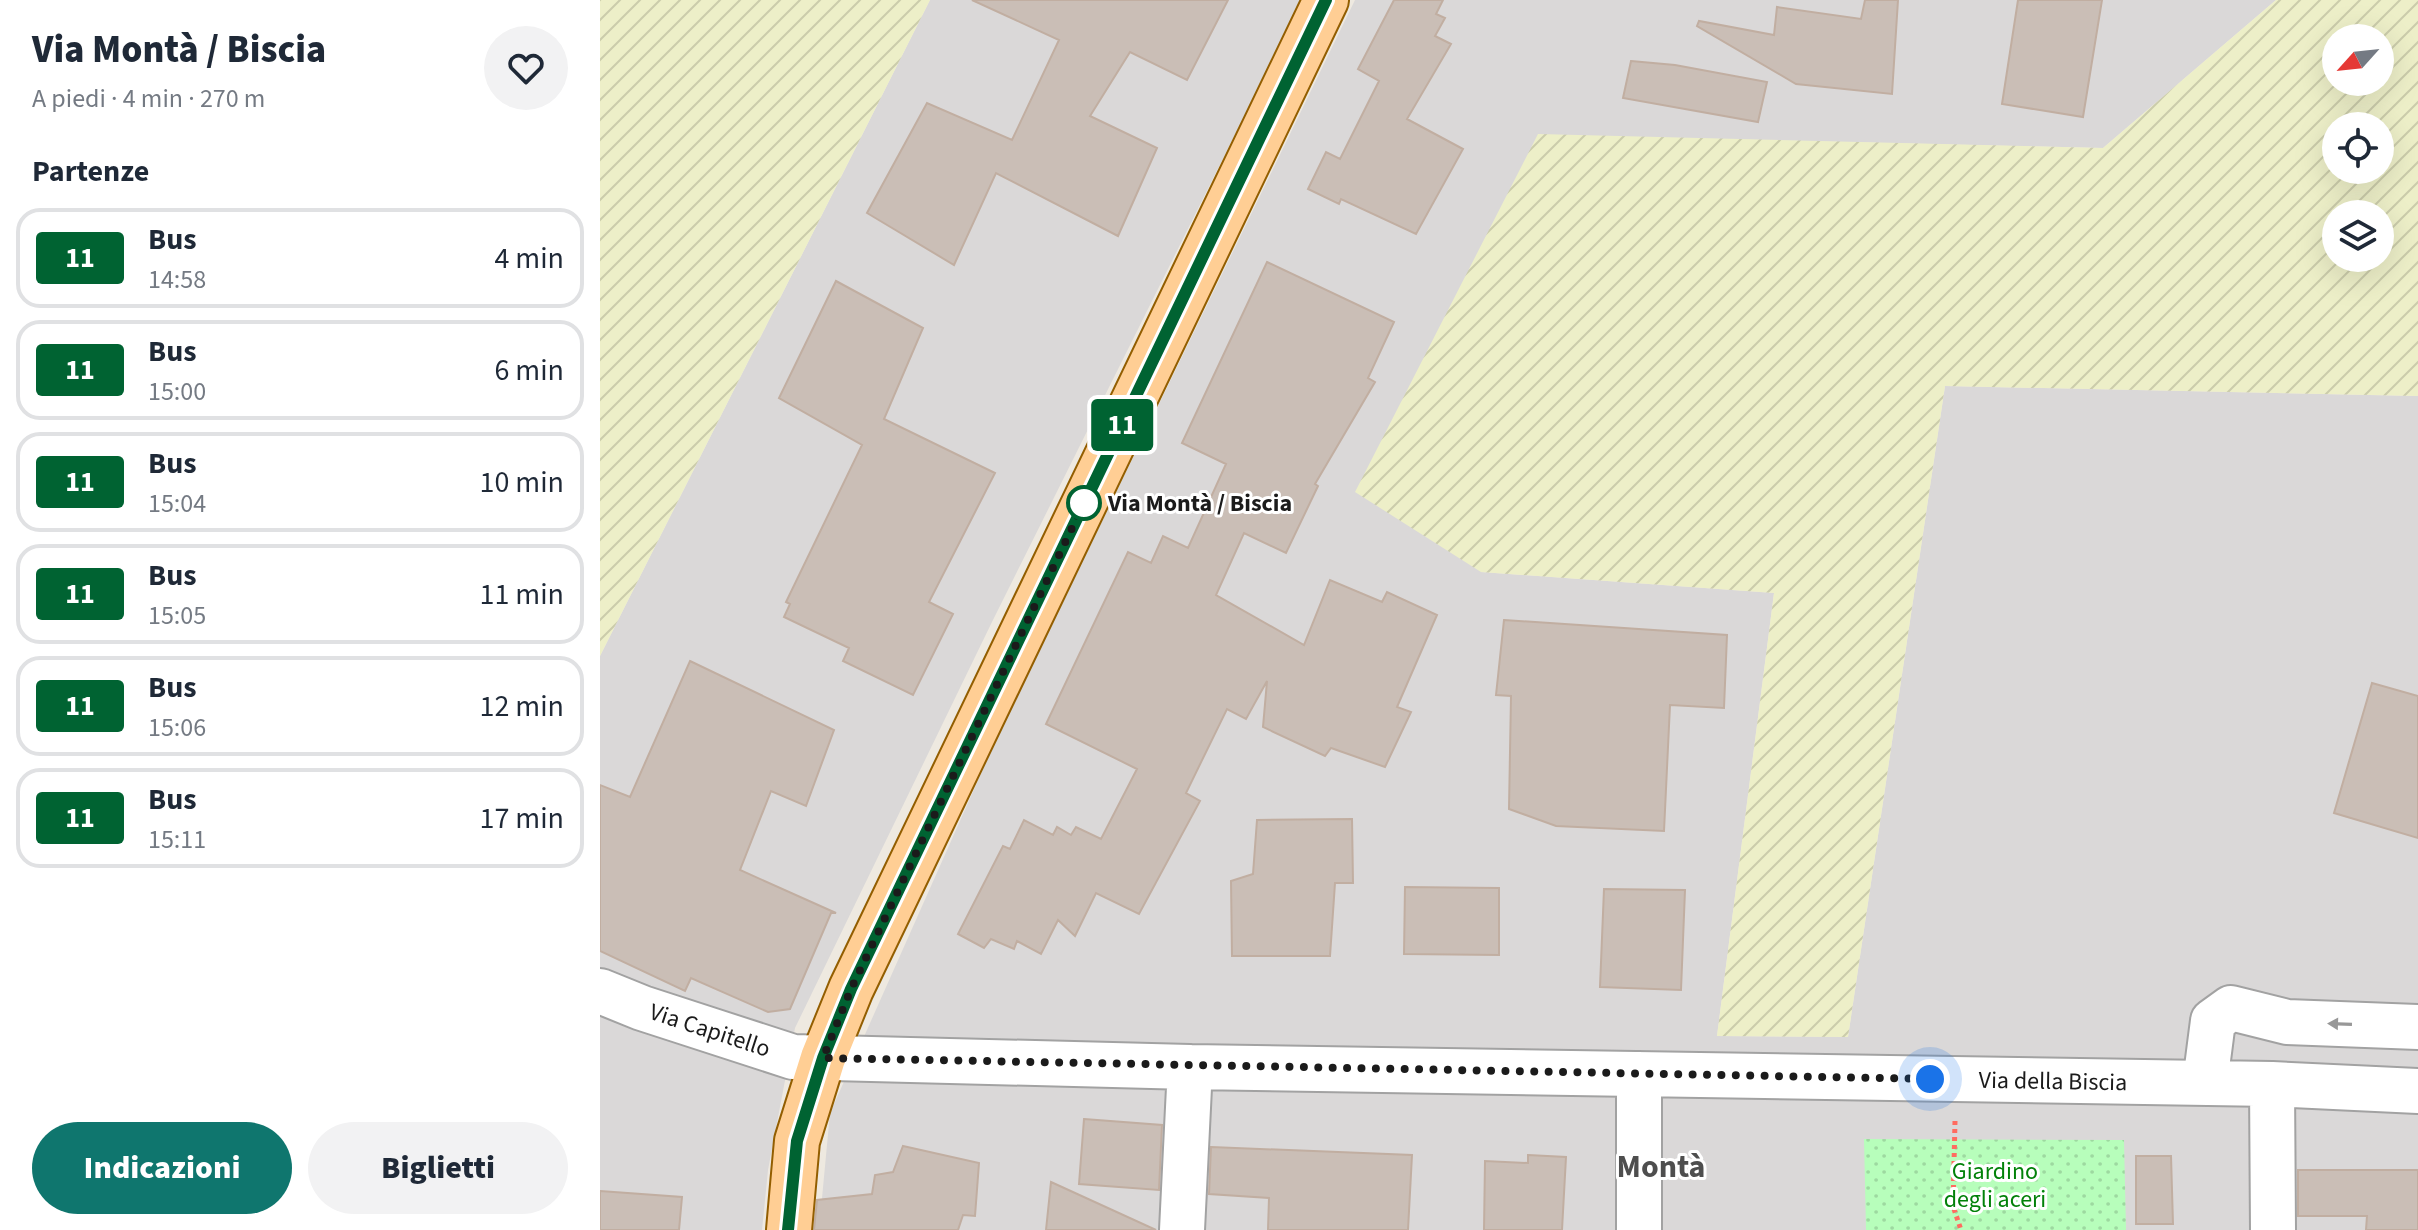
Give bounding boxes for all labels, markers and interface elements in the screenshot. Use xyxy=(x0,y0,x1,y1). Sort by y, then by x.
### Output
text: Via Montà / Biscia xyxy=(32,23,326,77)
north arrow xyxy=(2322,24,2394,96)
map controls xyxy=(2322,24,2394,272)
button: heart xyxy=(484,26,568,110)
text: A piedi · 4 min · 270 m xyxy=(32,80,265,117)
button: locate xyxy=(2322,112,2394,184)
text: Partenze xyxy=(32,150,149,193)
button: layers xyxy=(2322,200,2394,272)
text: Bus xyxy=(148,218,196,261)
text: 4 min xyxy=(494,237,564,280)
text: 11 xyxy=(65,238,95,278)
text: 14:58 xyxy=(148,261,206,298)
text: Bus xyxy=(148,330,196,373)
text: 6 min xyxy=(494,349,564,392)
text: 11 xyxy=(65,350,95,390)
text: 15:00 xyxy=(148,373,206,410)
line badge: 11 xyxy=(1086,399,1158,451)
text: 11 xyxy=(1107,405,1137,445)
text: Bus xyxy=(148,442,196,485)
text: 10 min xyxy=(480,461,564,504)
text: 11 xyxy=(65,462,95,502)
text: 15:04 xyxy=(148,485,206,522)
marker: Via Montà / Biscia xyxy=(1067,486,1101,520)
place label: Via Montà / Biscia xyxy=(1107,486,1292,521)
text: Bus xyxy=(148,554,196,597)
text: 11 min xyxy=(480,573,564,616)
text: 11 xyxy=(65,574,95,614)
text: 15:05 xyxy=(148,597,206,634)
text: Bus xyxy=(148,666,196,709)
text: 12 min xyxy=(480,685,564,728)
text: 11 xyxy=(65,686,95,726)
text: 15:06 xyxy=(148,709,206,746)
text: Bus xyxy=(148,778,196,821)
text: 17 min xyxy=(480,797,564,840)
text: 11 xyxy=(65,798,95,838)
text: 15:11 xyxy=(148,821,206,858)
street label: Via Capitello xyxy=(645,994,775,1066)
one-way arrow xyxy=(2327,1018,2352,1031)
your location xyxy=(1910,1059,1950,1099)
street label: Via della Biscia xyxy=(1978,1063,2128,1100)
button: Indicazioni xyxy=(32,1122,292,1214)
button: Biglietti xyxy=(308,1122,568,1214)
district label: Montà xyxy=(1617,1144,1705,1190)
park label: Giardino degli aceri xyxy=(1944,1154,2046,1217)

